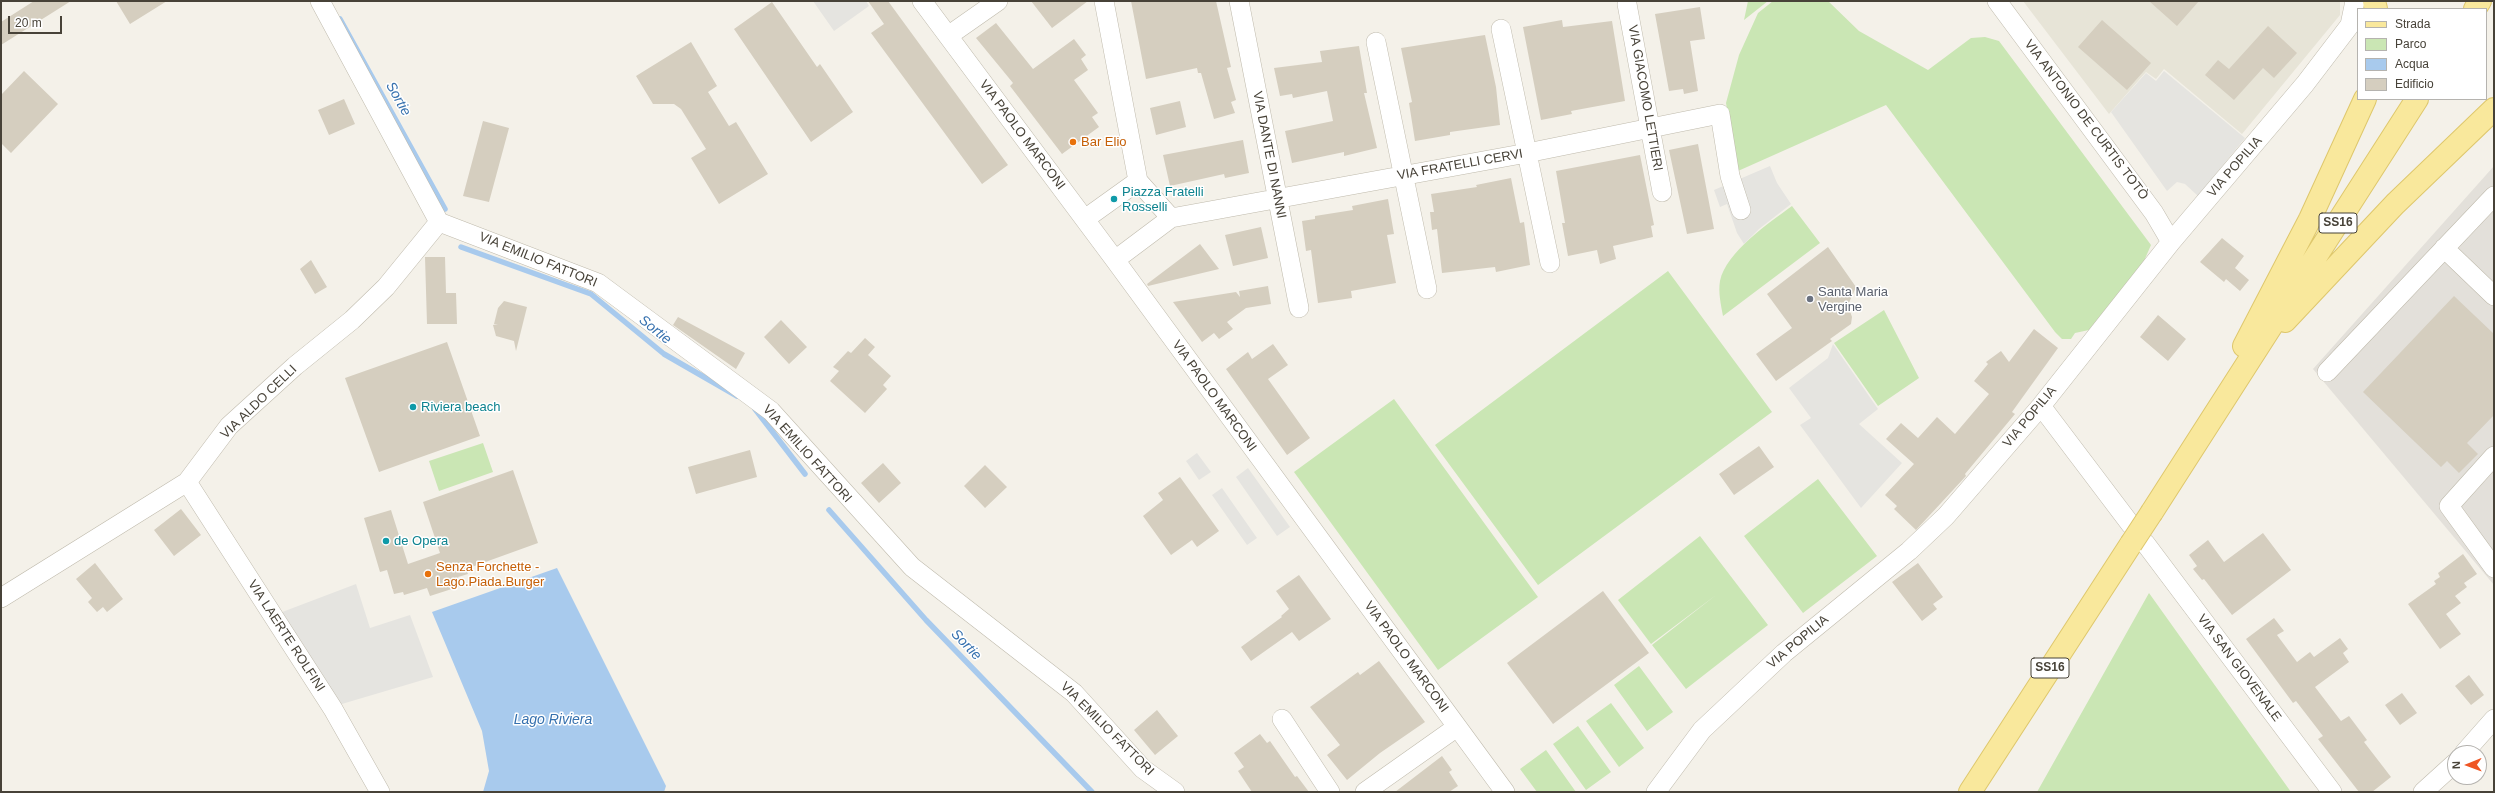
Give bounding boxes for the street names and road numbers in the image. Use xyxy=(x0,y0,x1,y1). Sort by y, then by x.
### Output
street label: VIA GIACOMO LETTIERI xyxy=(1624,24,1666,172)
street label: VIA ANTONIO DE CURTIS TOTÒ xyxy=(2021,37,2151,203)
street label: VIA PAOLO MARCONI xyxy=(976,77,1068,193)
street label: VIA DANTE DI NANNI xyxy=(1249,90,1289,220)
street label: VIA POPILIA xyxy=(2204,134,2266,200)
street label: VIA FRATELLI CERVI xyxy=(1396,146,1524,184)
road number: SS16 xyxy=(2319,213,2357,233)
street label: VIA EMILIO FATTORI xyxy=(477,229,599,291)
street label: VIA PAOLO MARCONI xyxy=(1168,337,1260,455)
street label: VIA ALDO CELLI xyxy=(218,362,300,442)
street label: VIA POPILIA xyxy=(2000,383,2060,451)
street label: VIA EMILIO FATTORI xyxy=(759,402,855,506)
street label: VIA LAERTE ROLFINI xyxy=(244,577,328,695)
street label: VIA PAOLO MARCONI xyxy=(1360,598,1452,716)
street label: VIA SAN GIOVENALE xyxy=(2194,611,2284,725)
street label: VIA POPILIA xyxy=(1764,612,1832,672)
road number: SS16 xyxy=(2031,658,2069,678)
street label: VIA EMILIO FATTORI xyxy=(1057,679,1157,779)

